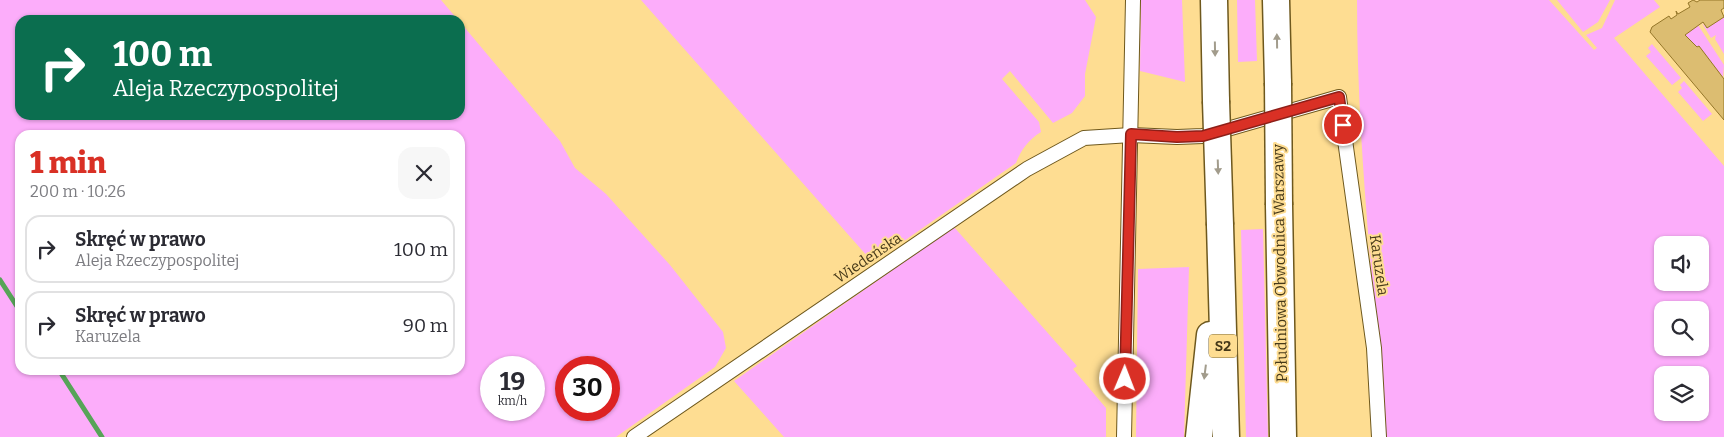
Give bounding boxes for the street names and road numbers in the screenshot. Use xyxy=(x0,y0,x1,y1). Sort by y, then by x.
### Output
street label: Południowa Obwodnica Warszawy xyxy=(1269,144,1291,382)
street label: Wiedeńska xyxy=(831,229,905,287)
street label: Karuzela xyxy=(1366,233,1392,297)
road number: S2 xyxy=(1209,334,1237,358)

